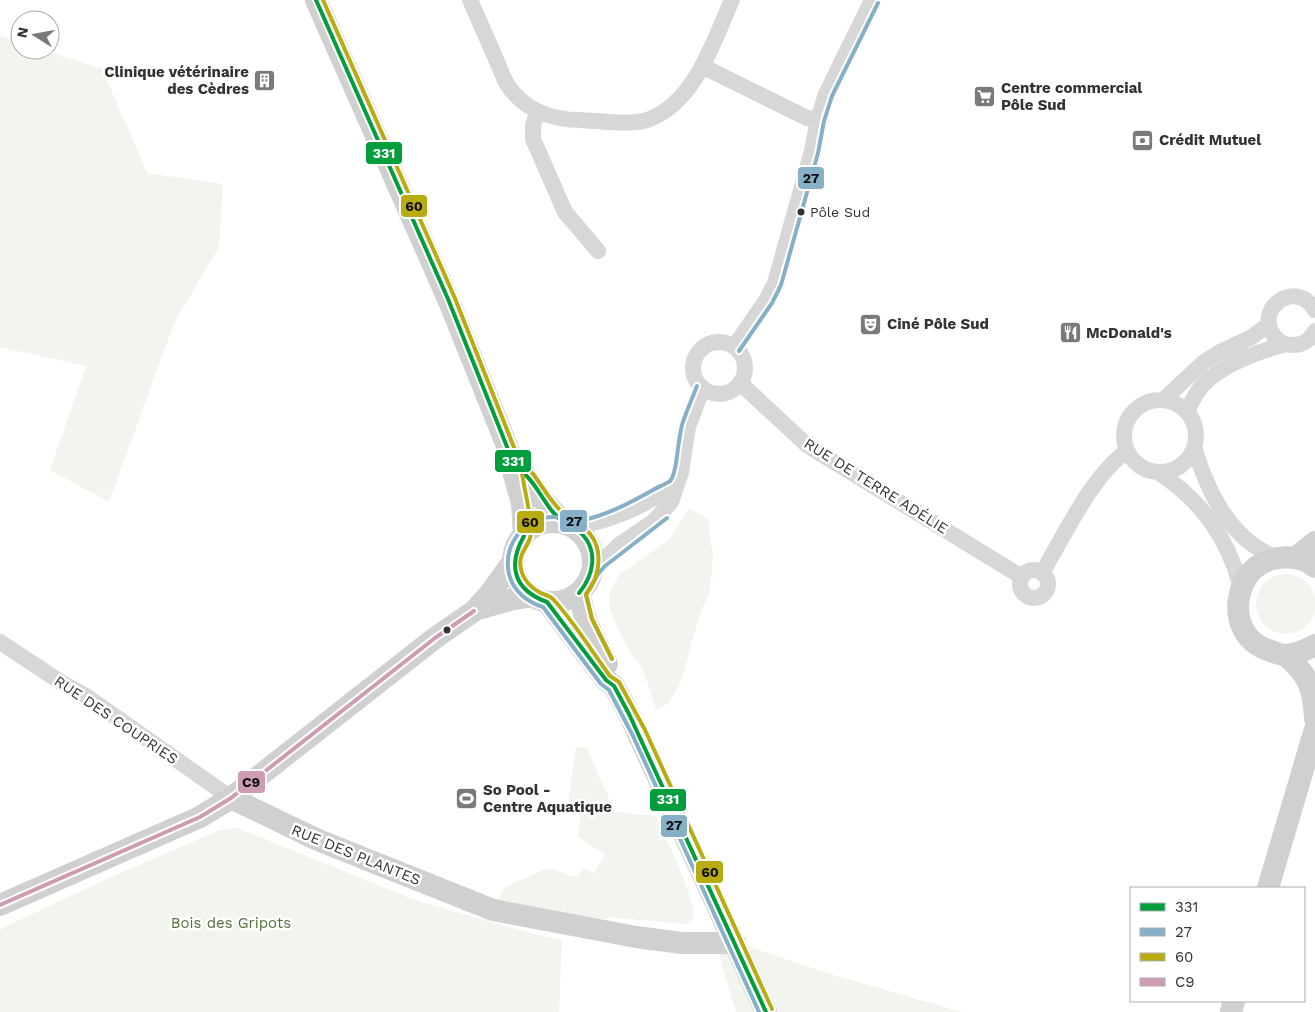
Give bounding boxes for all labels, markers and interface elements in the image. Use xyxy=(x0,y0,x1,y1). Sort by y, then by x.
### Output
north arrow xyxy=(10,10,60,60)
text: N xyxy=(13,26,31,39)
place label: Clinique vétérinaire des Cèdres xyxy=(104,63,249,98)
building icon: Clinique vétérinaire des Cèdres xyxy=(253,69,277,93)
place label: Centre commercial Pôle Sud xyxy=(1001,79,1142,114)
supermarket icon: Centre commercial Pôle Sud xyxy=(973,85,997,109)
bank icon: Crédit Mutuel xyxy=(1131,128,1155,152)
place label: Crédit Mutuel xyxy=(1159,131,1261,149)
line badge: 331 xyxy=(365,141,403,165)
text: 331 xyxy=(373,145,395,161)
line badge: 27 xyxy=(797,166,825,190)
text: 27 xyxy=(803,170,820,186)
line badge: 60 xyxy=(400,194,428,218)
text: 60 xyxy=(405,198,423,214)
place label: Pôle Sud xyxy=(810,204,870,220)
marker: Pôle Sud xyxy=(796,207,806,217)
theatre icon: Ciné Pôle Sud xyxy=(859,312,883,336)
place label: Ciné Pôle Sud xyxy=(887,315,989,333)
restaurant icon: McDonald's xyxy=(1058,321,1082,345)
place label: McDonald's xyxy=(1086,324,1172,342)
street label: RUE DE TERRE ADÉLIE xyxy=(801,434,951,538)
line badge: 331 xyxy=(494,449,532,473)
text: 331 xyxy=(502,453,524,469)
line badge: 27 xyxy=(559,509,588,533)
line badge: 60 xyxy=(516,510,545,534)
text: 27 xyxy=(566,513,583,529)
text: 60 xyxy=(521,514,539,530)
unlabelled marker xyxy=(442,625,452,635)
street label: RUE DES COUPRIES xyxy=(51,672,181,768)
line badge: C9 xyxy=(237,770,266,794)
text: C9 xyxy=(242,774,260,790)
place label: So Pool - Centre Aquatique xyxy=(483,781,612,816)
sports icon: So Pool - Centre Aquatique xyxy=(455,787,479,811)
line badge: 331 xyxy=(649,788,687,812)
text: 331 xyxy=(657,791,679,807)
line badge: 27 xyxy=(660,814,688,838)
text: 27 xyxy=(666,817,683,833)
street label: RUE DES PLANTES xyxy=(289,821,423,889)
line badge: 60 xyxy=(695,860,724,884)
text: 60 xyxy=(701,864,719,880)
legend xyxy=(1130,887,1305,1002)
text: 331 xyxy=(1175,898,1198,916)
park label: Bois des Gripots xyxy=(171,914,291,932)
text: 27 xyxy=(1175,923,1192,941)
text: 60 xyxy=(1175,948,1193,966)
text: C9 xyxy=(1175,973,1195,991)

